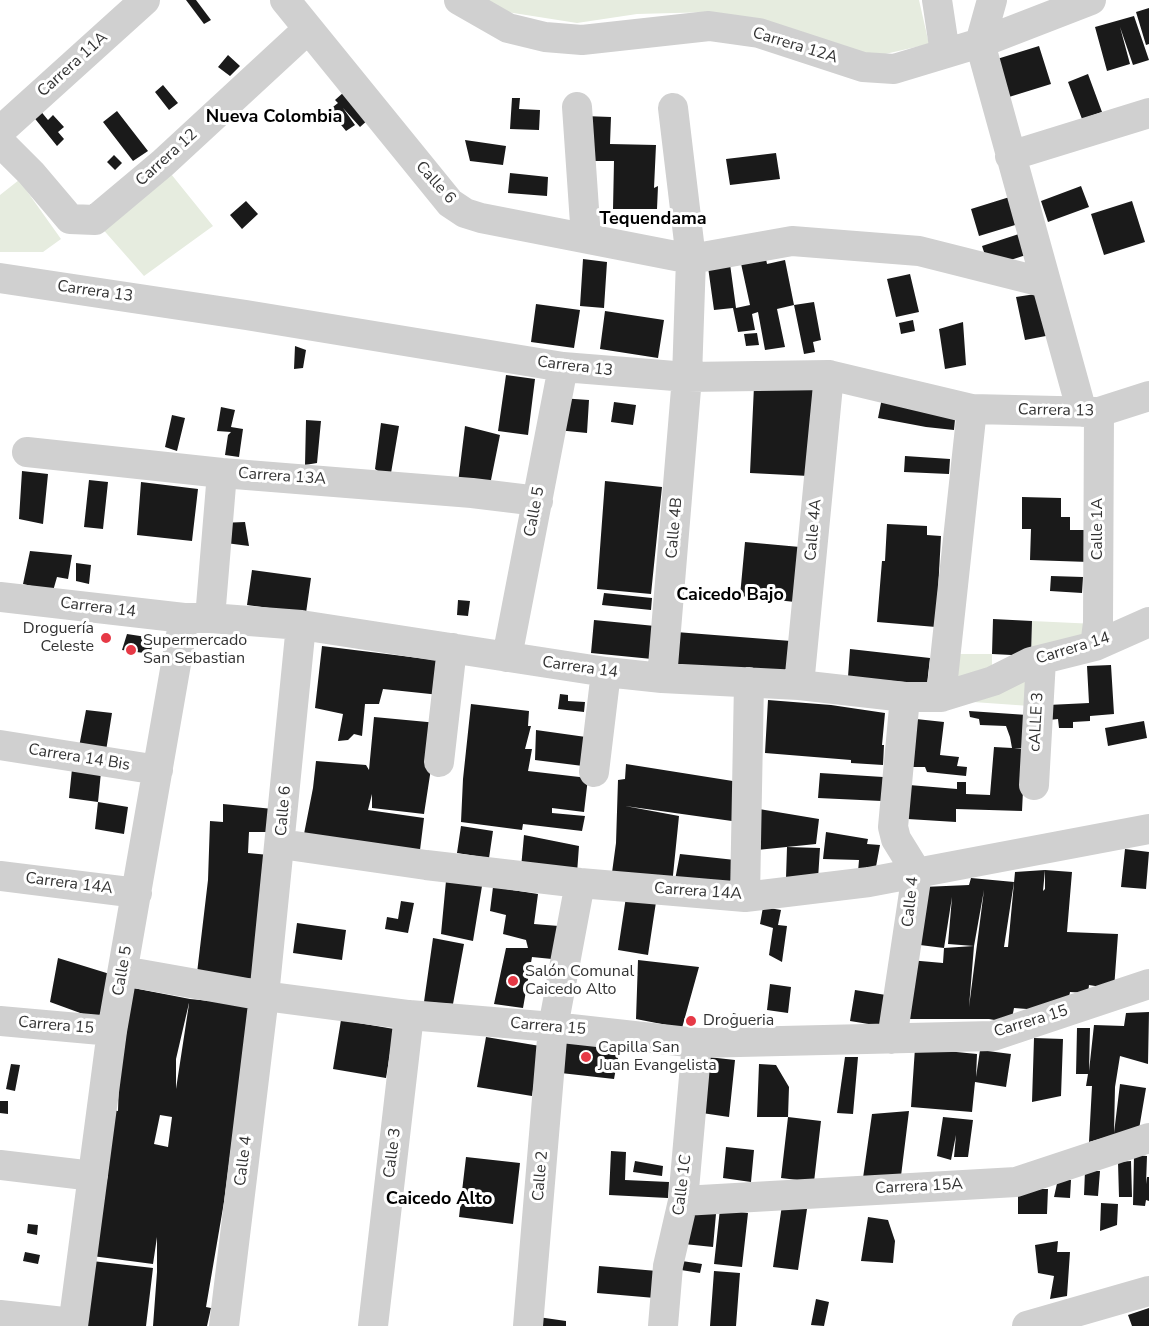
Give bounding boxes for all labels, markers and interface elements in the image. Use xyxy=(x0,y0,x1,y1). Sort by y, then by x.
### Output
street label: Carrera 12A xyxy=(750,24,840,68)
street label: Carrera 11A xyxy=(34,28,112,102)
district label: Nueva Colombia xyxy=(206,107,342,129)
street label: Carrera 12 xyxy=(132,125,202,191)
street label: Calle 6 xyxy=(411,158,459,208)
district label: Tequendama xyxy=(599,209,707,231)
street label: Carrera 13 xyxy=(56,277,134,307)
street label: Carrera 13 xyxy=(536,353,614,381)
street label: Carrera 13 xyxy=(1018,401,1094,421)
street label: Carrera 13A xyxy=(237,464,327,490)
street label: Calle 5 xyxy=(521,485,549,539)
street label: Calle 4B xyxy=(663,497,687,559)
street label: Calle 4A xyxy=(802,498,826,562)
street label: Calle 1A xyxy=(1088,498,1108,560)
district label: Caicedo Bajo xyxy=(676,585,784,607)
street label: Carrera 14 xyxy=(59,594,137,622)
place label: Droguería Celeste xyxy=(23,619,94,657)
street label: Carrera 14 xyxy=(1034,629,1112,669)
marker: Droguería Celeste xyxy=(99,631,113,645)
place label: Supermercado San Sebastian xyxy=(143,631,247,669)
marker: Supermercado San Sebastian xyxy=(124,643,138,657)
street label: Carrera 14 xyxy=(541,653,619,683)
street label: cALLE 3 xyxy=(1026,692,1048,752)
street label: Carrera 14 Bis xyxy=(27,740,131,776)
street label: Calle 6 xyxy=(272,785,296,837)
street label: Carrera 14A xyxy=(24,869,114,899)
street label: Calle 4 xyxy=(899,876,923,928)
street label: Carrera 14A xyxy=(653,879,743,905)
street label: Calle 5 xyxy=(109,944,137,998)
place label: Salón Comunal Caicedo Alto xyxy=(525,962,634,1000)
marker: Salón Comunal Caicedo Alto xyxy=(506,974,520,988)
street label: Carrera 15 xyxy=(992,1002,1070,1042)
place label: Drogueria xyxy=(703,1011,774,1031)
street label: Carrera 15 xyxy=(17,1013,95,1039)
street label: Carrera 15 xyxy=(509,1014,587,1040)
marker: Drogueria xyxy=(684,1014,698,1028)
place label: Capilla San Juan Evangelista xyxy=(598,1038,717,1076)
marker: Capilla San Juan Evangelista xyxy=(579,1050,593,1064)
street label: Calle 3 xyxy=(380,1127,406,1179)
street label: Calle 4 xyxy=(231,1135,257,1187)
street label: Calle 2 xyxy=(529,1150,553,1202)
street label: Calle 1C xyxy=(670,1153,696,1217)
street label: Carrera 15A xyxy=(875,1175,963,1199)
district label: Caicedo Alto xyxy=(386,1189,492,1211)

